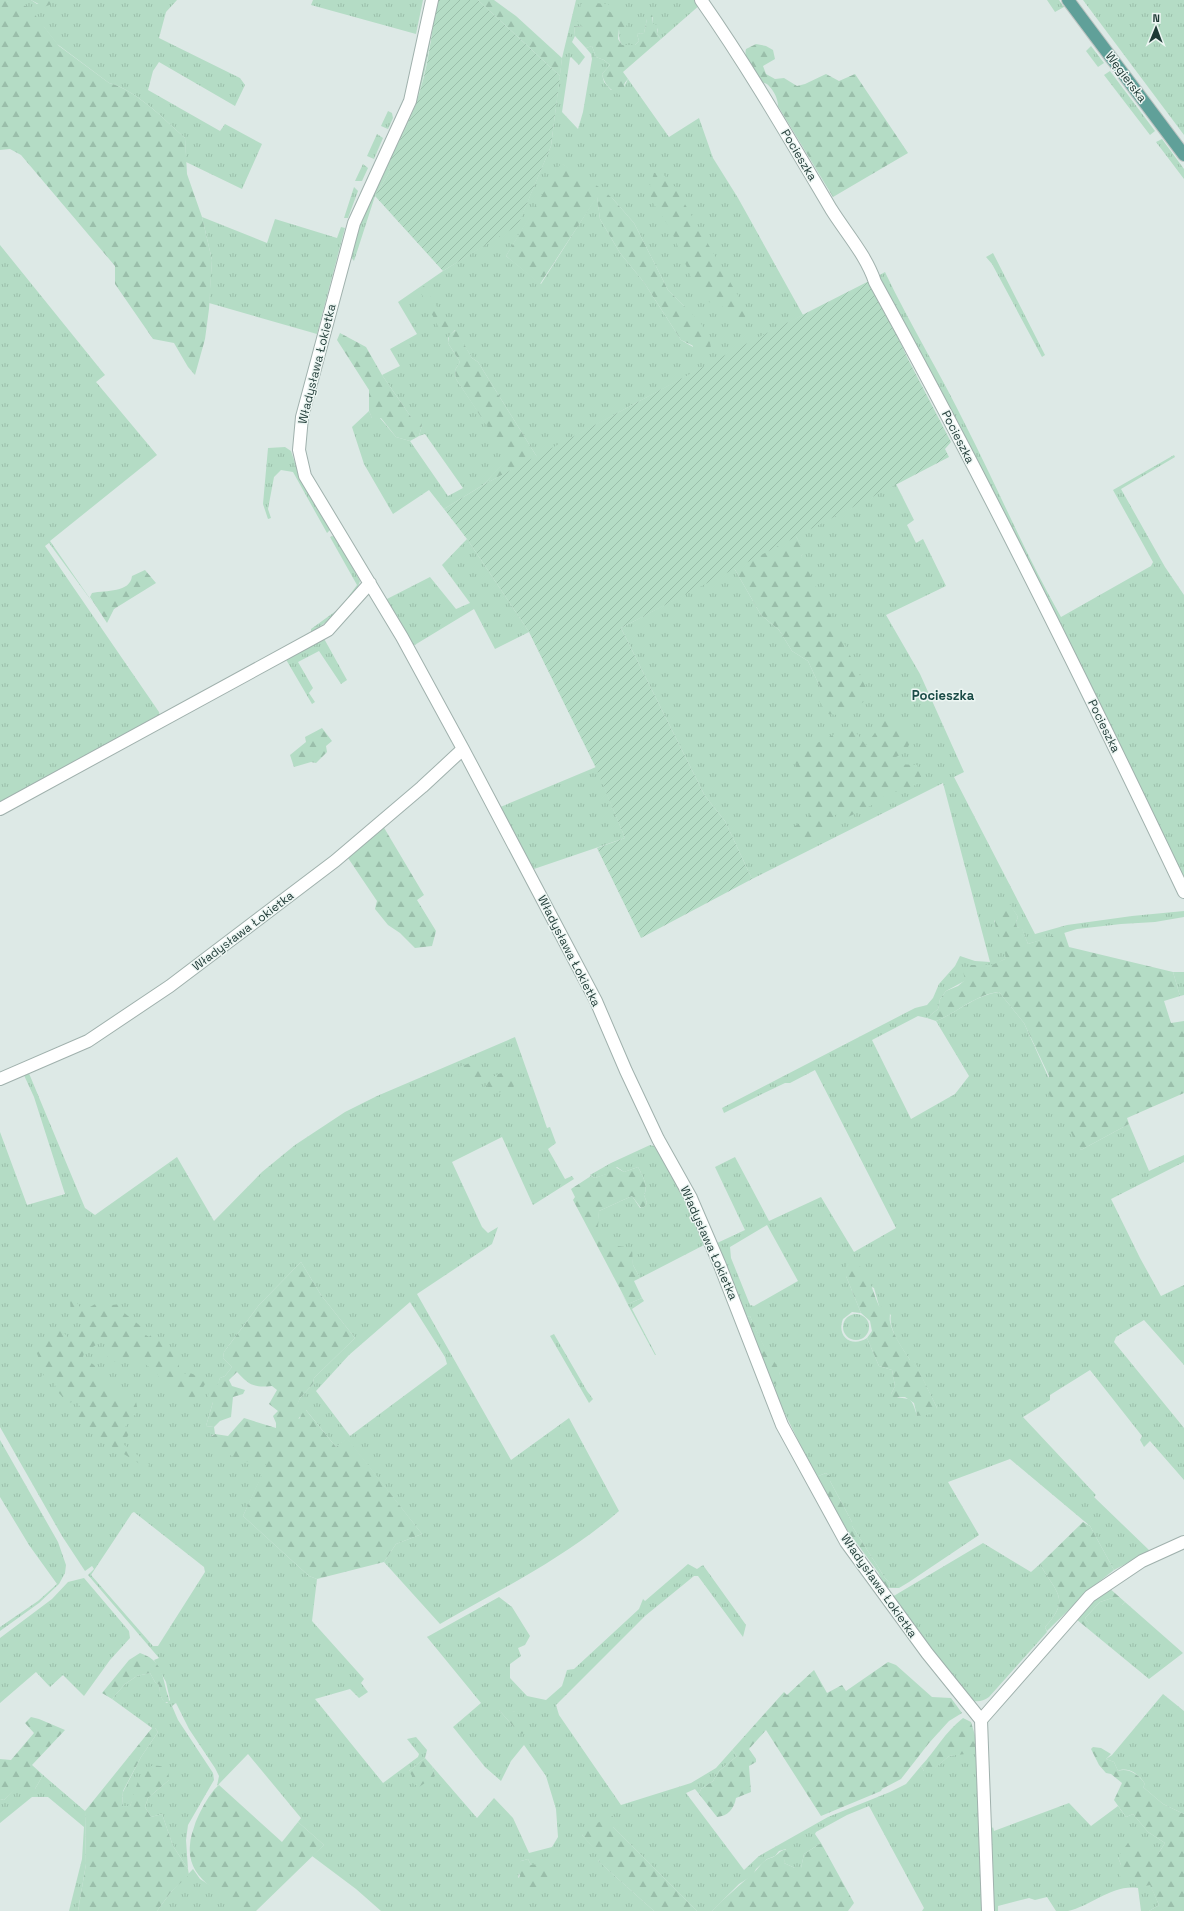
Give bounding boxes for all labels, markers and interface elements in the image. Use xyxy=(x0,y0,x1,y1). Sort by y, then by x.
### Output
north arrow xyxy=(1136,8,1176,48)
text: N xyxy=(1152,11,1160,25)
street label: Węgierska xyxy=(1102,49,1150,106)
street label: Pocieszka xyxy=(777,126,821,184)
street label: Władysława Łokietka xyxy=(294,302,340,426)
street label: Pocieszka xyxy=(938,408,978,466)
district label: Pocieszka xyxy=(912,687,975,704)
street label: Pocieszka xyxy=(1084,697,1124,755)
street label: Władysława Łokietka xyxy=(189,887,297,974)
street label: Władysława Łokietka xyxy=(534,892,604,1010)
street label: Władysława Łokietka xyxy=(677,1183,741,1303)
street label: Władysława Łokietka xyxy=(837,1531,921,1641)

